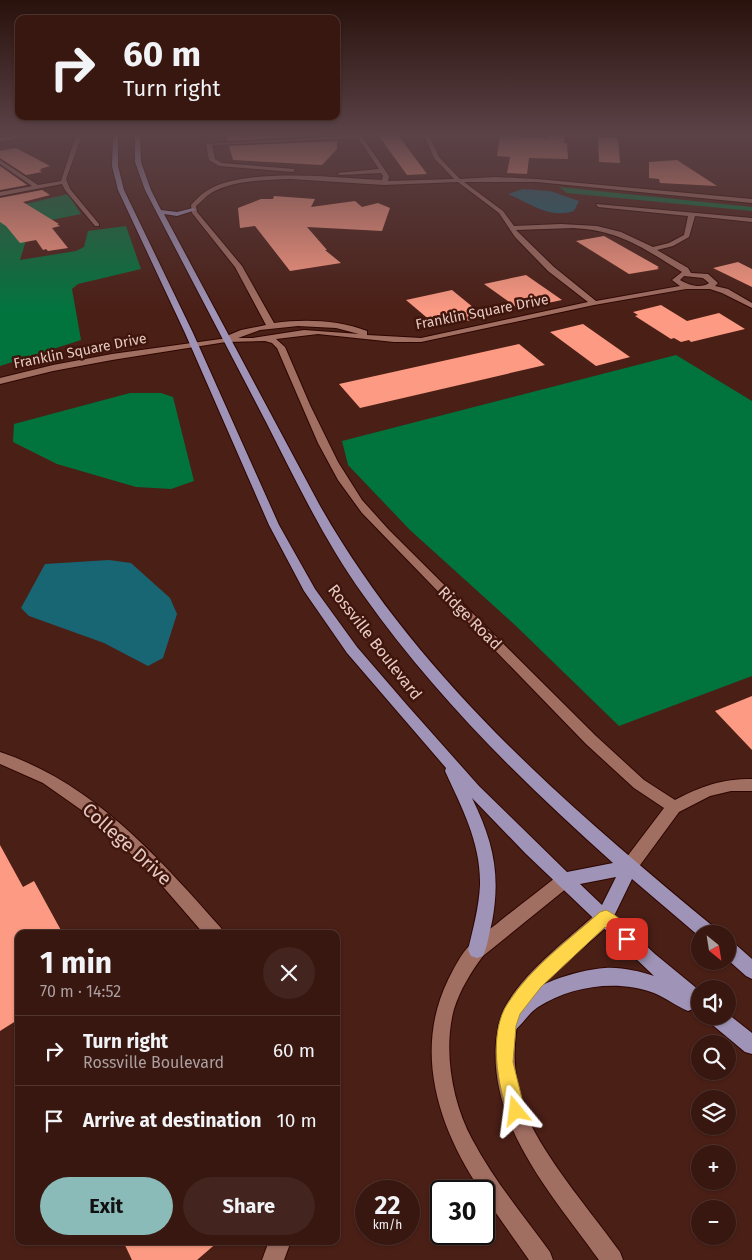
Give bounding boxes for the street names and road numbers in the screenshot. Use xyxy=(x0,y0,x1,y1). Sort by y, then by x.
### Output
street label: Franklin Square Drive xyxy=(414,291,550,333)
street label: Franklin Square Drive xyxy=(12,330,148,372)
street label: Rossville Boulevard xyxy=(324,581,426,703)
street label: Ridge Road xyxy=(434,582,506,654)
street label: College Drive xyxy=(78,798,176,890)

